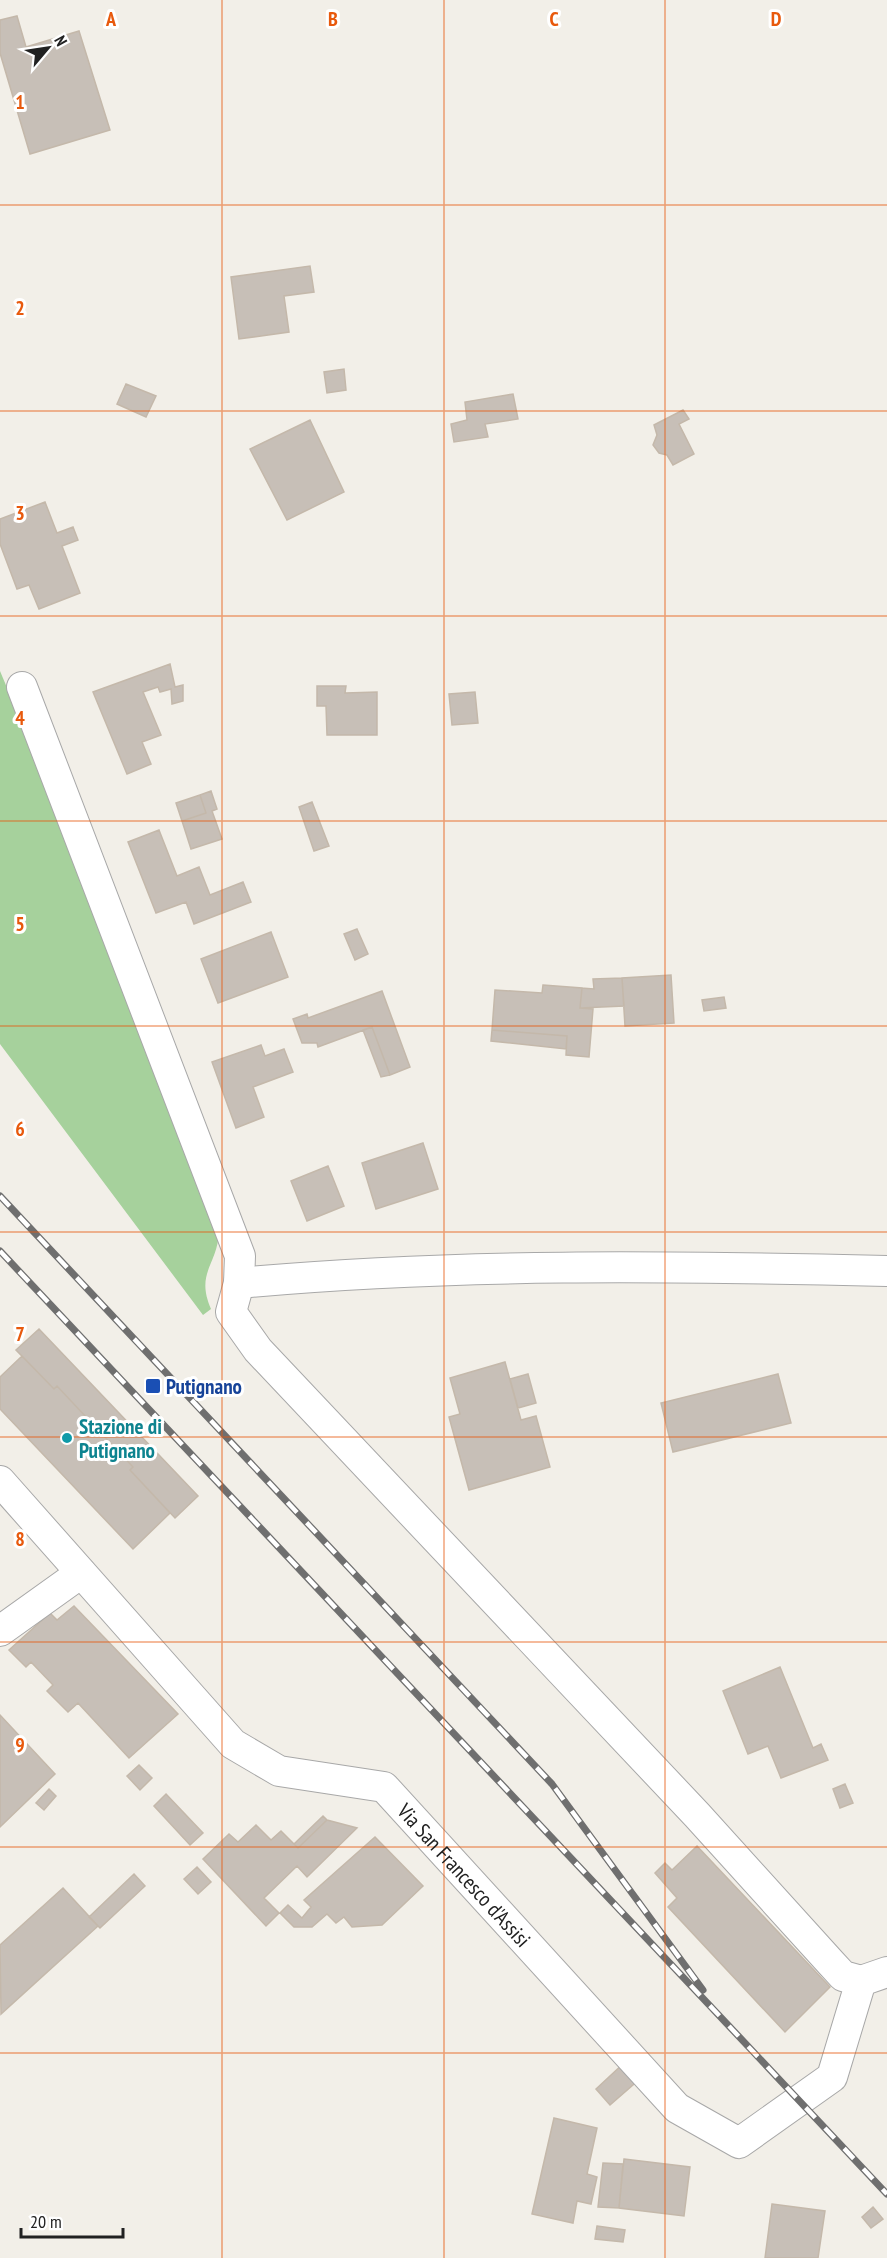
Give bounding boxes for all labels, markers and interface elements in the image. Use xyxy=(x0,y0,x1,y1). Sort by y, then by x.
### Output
text: A xyxy=(105,6,117,32)
text: B xyxy=(328,6,338,32)
text: C xyxy=(549,6,559,32)
text: D xyxy=(771,6,782,32)
north arrow xyxy=(18,18,78,78)
text: N xyxy=(50,32,72,49)
text: 1 xyxy=(15,89,25,115)
text: 2 xyxy=(15,295,25,321)
text: 3 xyxy=(15,500,25,526)
text: 4 xyxy=(15,705,25,731)
text: 5 xyxy=(15,911,25,937)
text: 6 xyxy=(15,1116,25,1142)
text: 7 xyxy=(15,1321,25,1347)
place label: Putignano xyxy=(166,1373,242,1400)
marker: Putignano xyxy=(144,1377,162,1395)
place label: Stazione di Putignano xyxy=(79,1413,162,1464)
marker: Stazione di Putignano xyxy=(60,1431,74,1445)
text: 8 xyxy=(15,1526,25,1552)
text: 9 xyxy=(15,1732,25,1758)
street label: Via San Francesco d'Assisi xyxy=(391,1797,537,1952)
scale bar xyxy=(21,2201,123,2239)
text: 20 m xyxy=(30,2210,62,2233)

